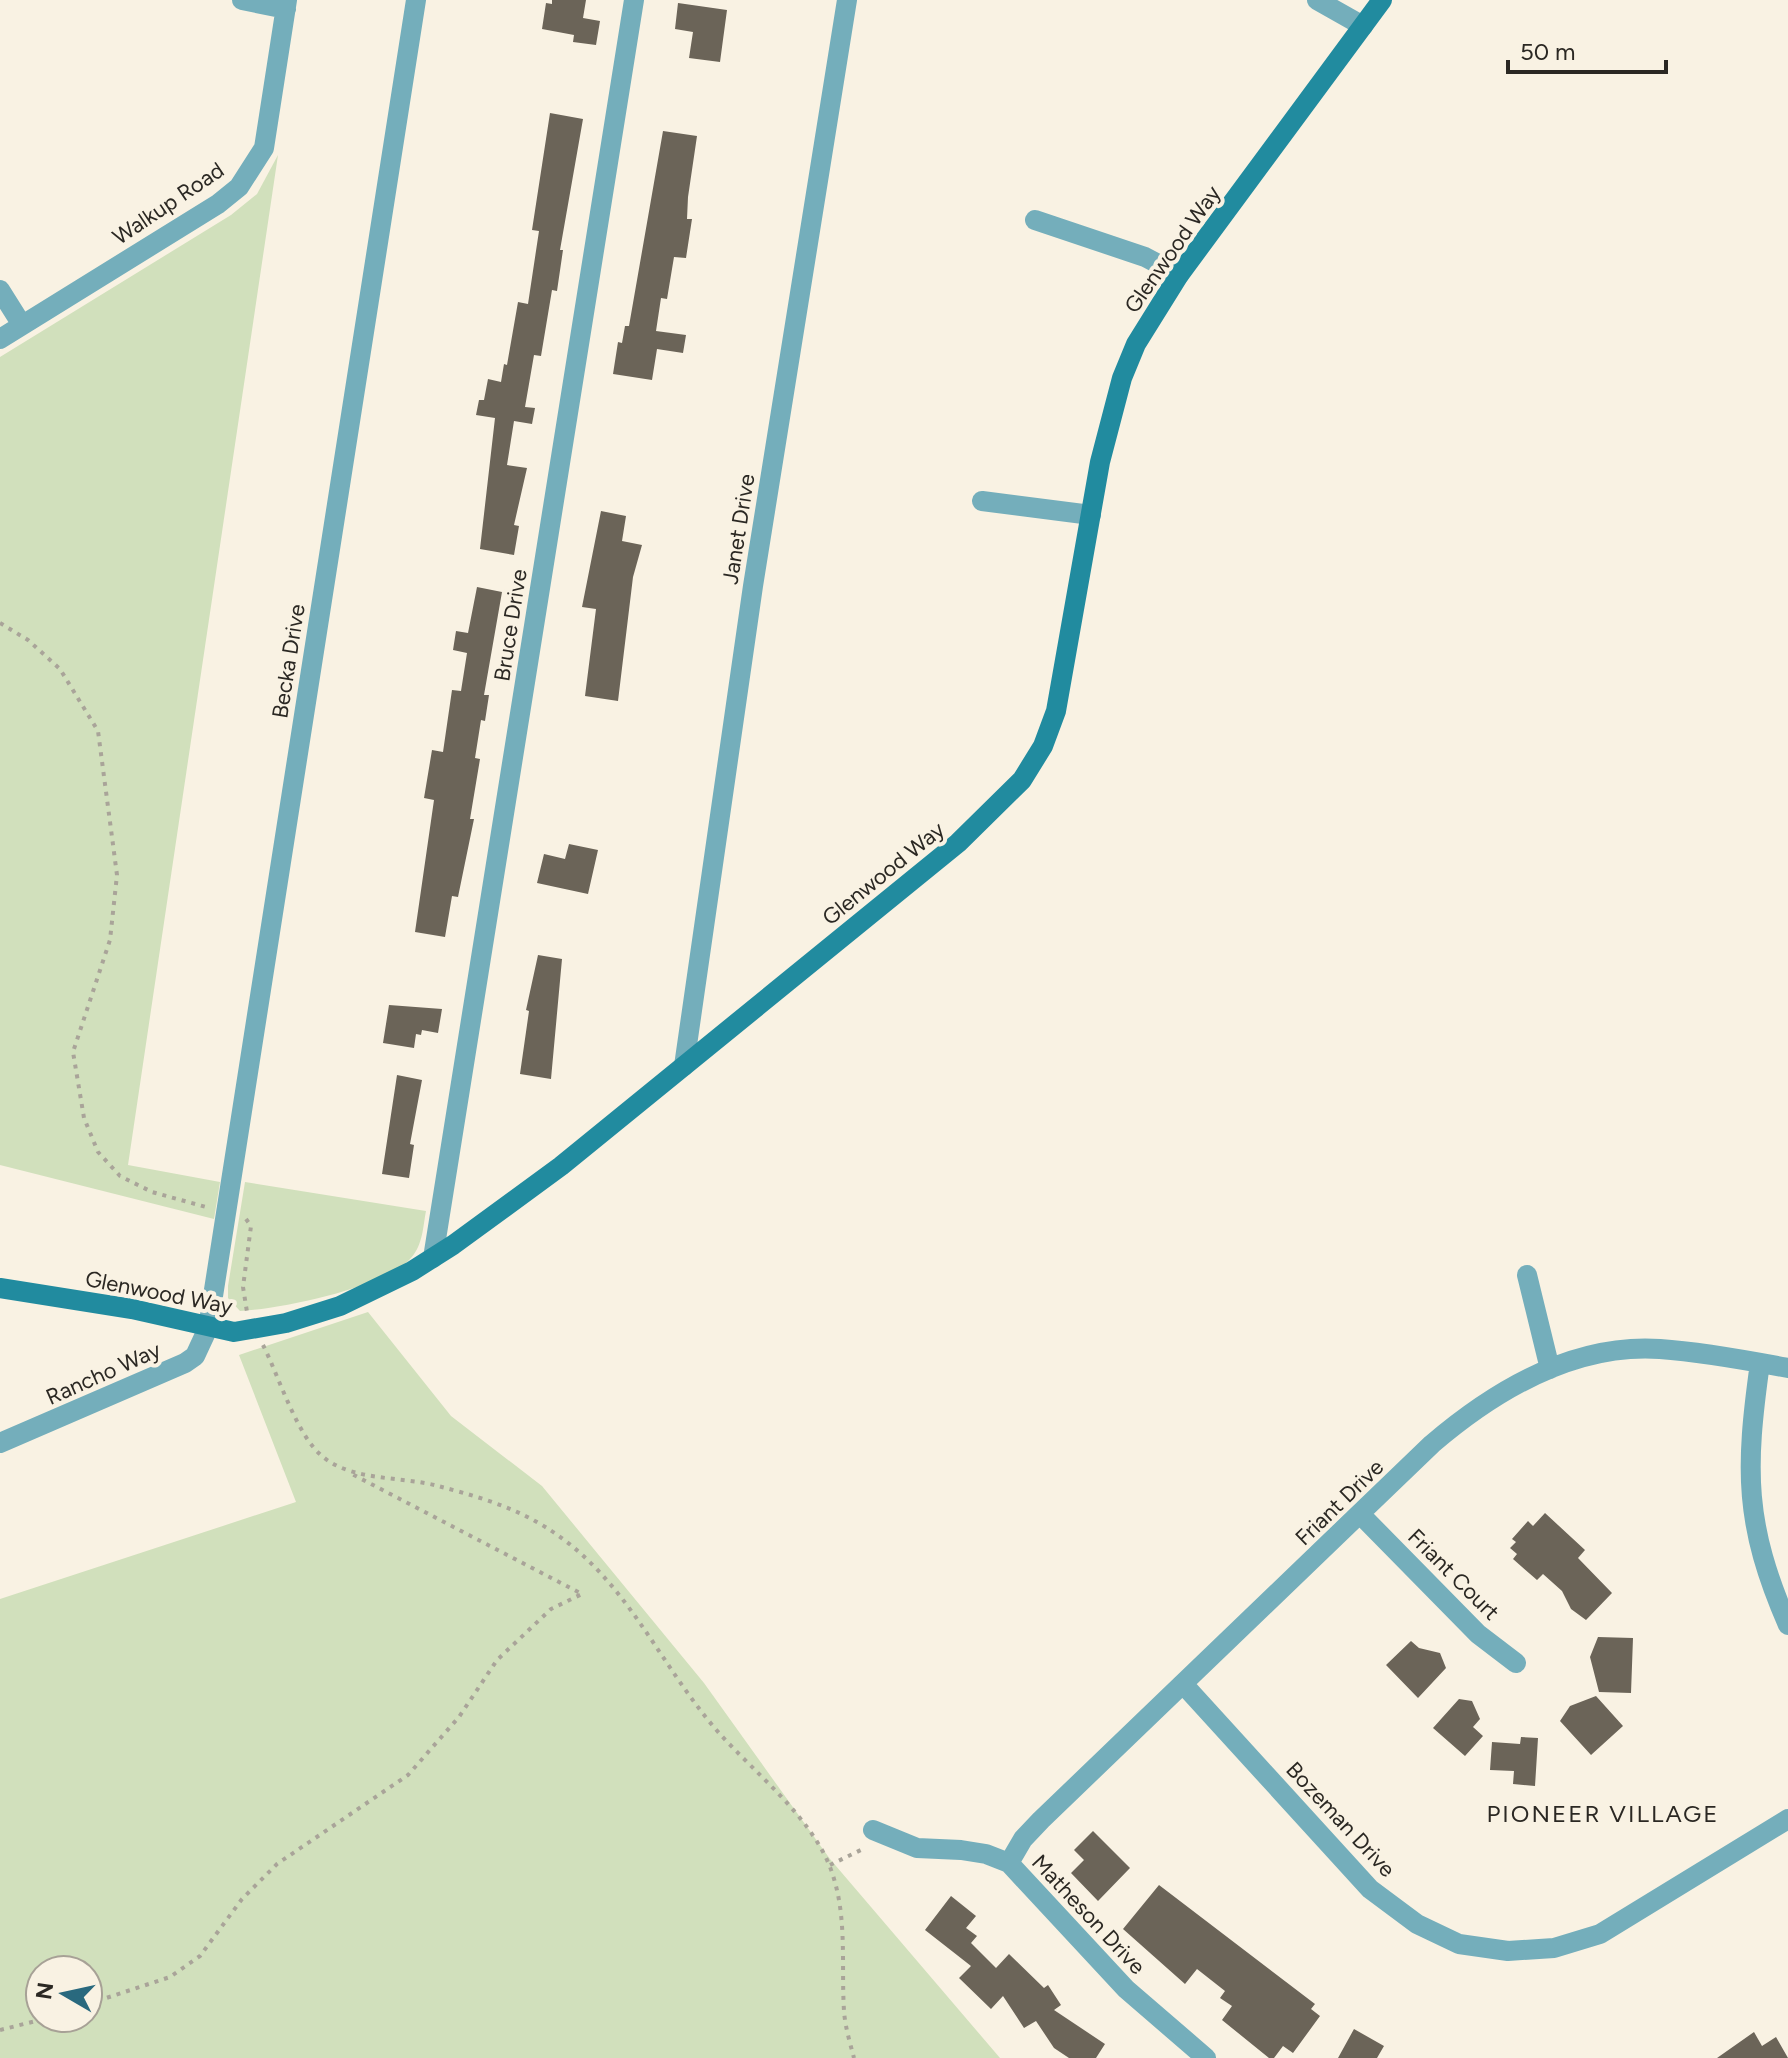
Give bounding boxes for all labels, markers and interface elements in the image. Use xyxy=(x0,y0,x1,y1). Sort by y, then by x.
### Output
scale bar xyxy=(1508,24,1666,74)
text: 50 m xyxy=(1520,37,1576,66)
street label: Walkup Road xyxy=(108,156,229,250)
street label: Glenwood Way xyxy=(1119,180,1227,318)
street label: Janet Drive xyxy=(716,472,761,586)
street label: Bruce Drive xyxy=(488,567,533,683)
street label: Becka Drive xyxy=(266,602,311,720)
street label: Glenwood Way xyxy=(817,816,950,931)
street label: Glenwood Way xyxy=(83,1265,235,1320)
street label: Rancho Way xyxy=(42,1336,165,1411)
street label: Friant Drive xyxy=(1290,1454,1389,1551)
street label: Friant Court xyxy=(1402,1523,1505,1626)
street label: Bozeman Drive xyxy=(1280,1756,1401,1883)
district label: PIONEER VILLAGE xyxy=(1486,1799,1720,1828)
street label: Matheson Drive xyxy=(1026,1849,1151,1980)
north arrow xyxy=(24,1954,104,2034)
text: N xyxy=(30,1980,59,2001)

